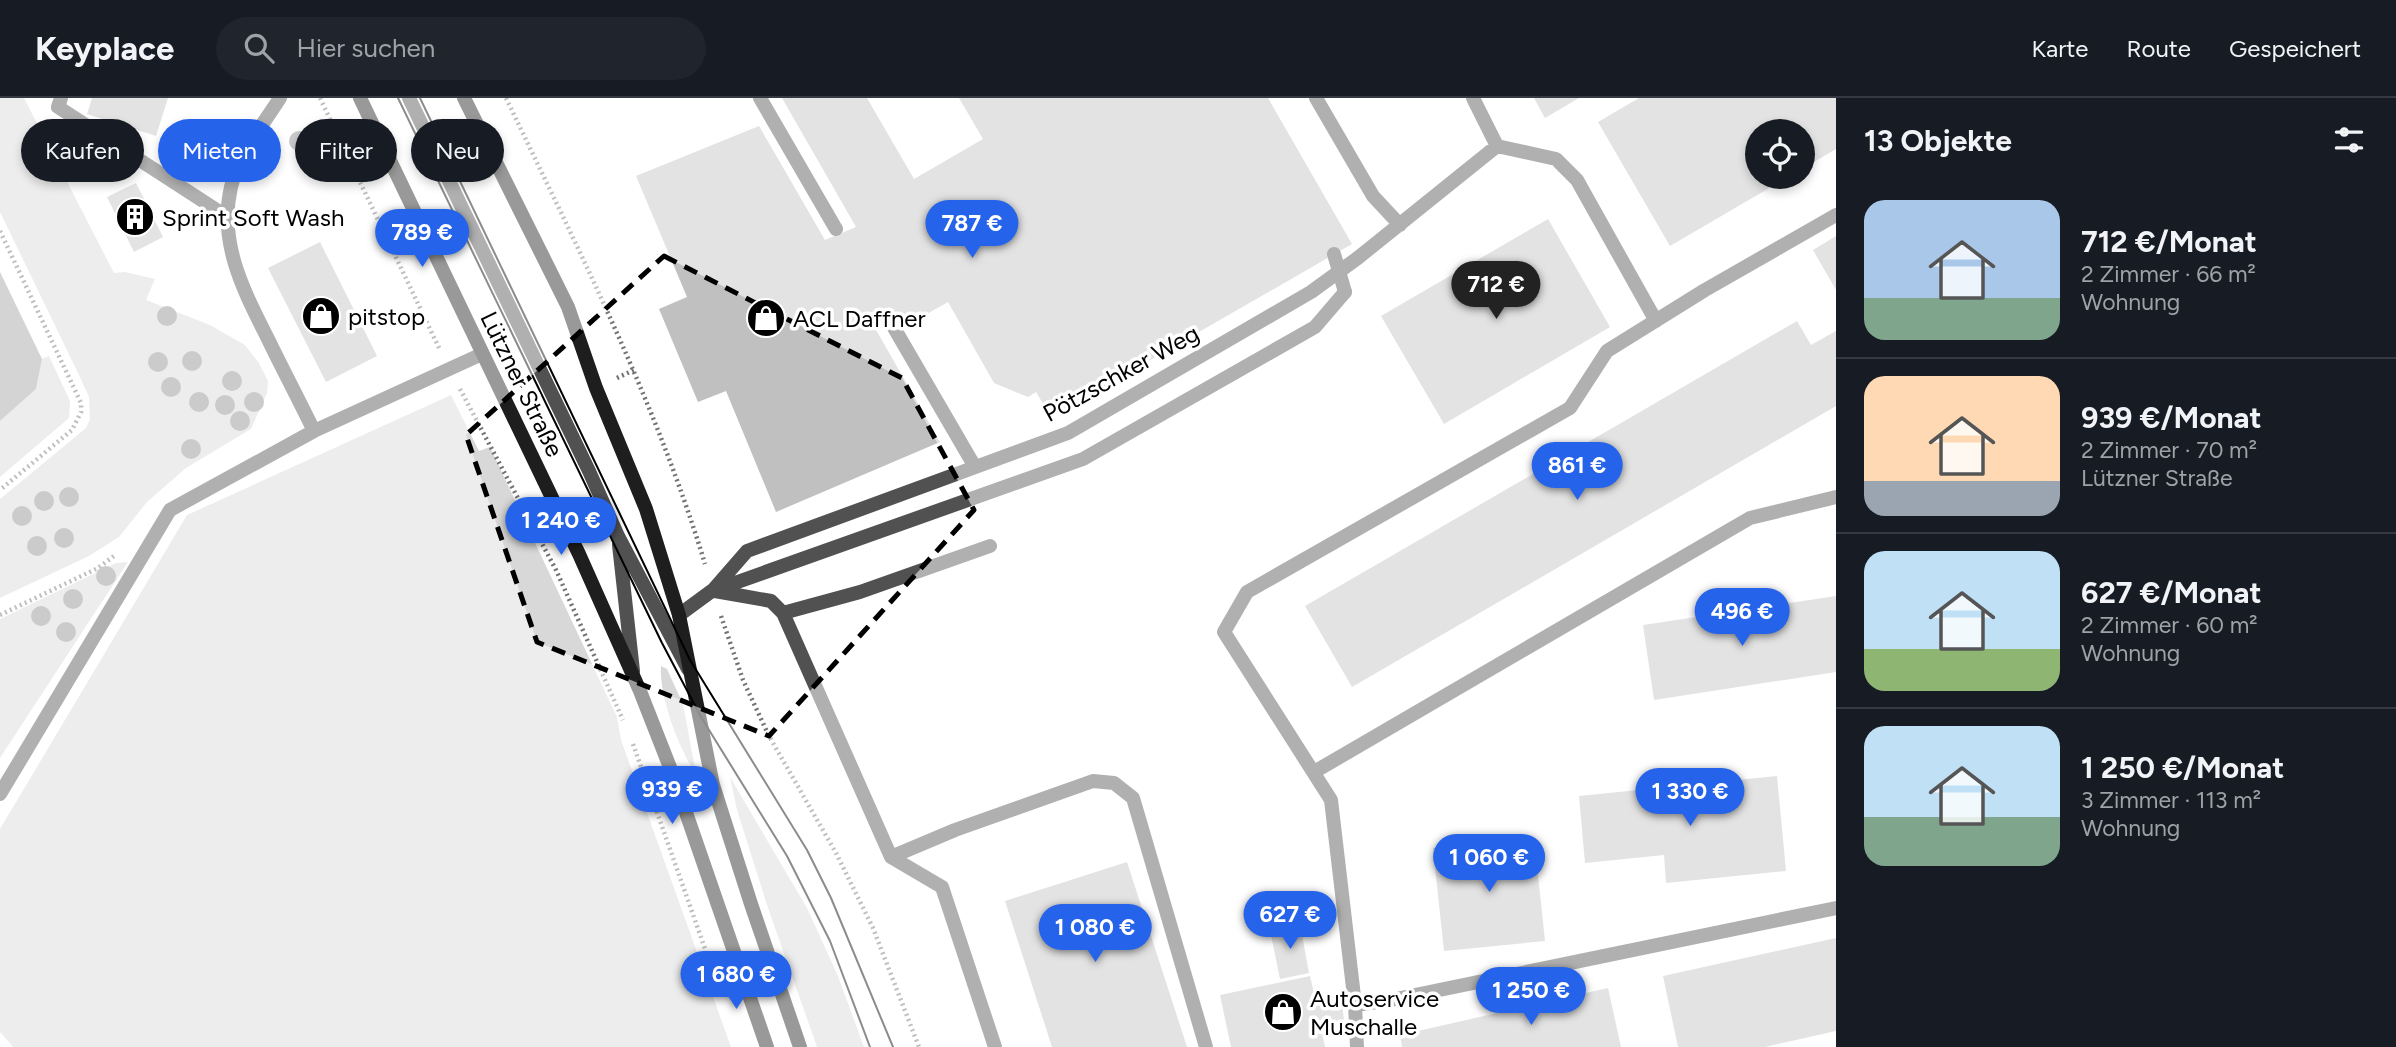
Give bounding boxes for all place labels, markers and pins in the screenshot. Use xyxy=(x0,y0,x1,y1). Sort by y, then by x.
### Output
building icon: Sprint Soft Wash xyxy=(114,196,156,238)
pin: 787 € xyxy=(923,200,1021,260)
place label: Sprint Soft Wash xyxy=(162,203,344,232)
pin: 789 € xyxy=(373,209,471,269)
pin: 712 € xyxy=(1447,262,1545,321)
shop icon: pitstop xyxy=(300,295,342,337)
shop icon: ACL Daffner xyxy=(745,297,787,339)
place label: pitstop xyxy=(348,302,425,331)
place label: ACL Daffner xyxy=(793,304,926,333)
pin: 861 € xyxy=(1528,442,1626,502)
pin: 1 240 € xyxy=(496,498,626,557)
pin: 496 € xyxy=(1693,588,1791,648)
pin: 939 € xyxy=(623,766,721,826)
pin: 1 330 € xyxy=(1625,768,1755,828)
pin: 1 060 € xyxy=(1424,834,1554,894)
pin: 627 € xyxy=(1241,892,1339,951)
pin: 1 080 € xyxy=(1030,904,1160,964)
pin: 1 680 € xyxy=(671,951,801,1011)
pin: 1 250 € xyxy=(1466,968,1596,1027)
place label: Autoservice Muschalle xyxy=(1310,984,1439,1041)
shop icon: Autoservice Muschalle xyxy=(1262,991,1304,1033)

